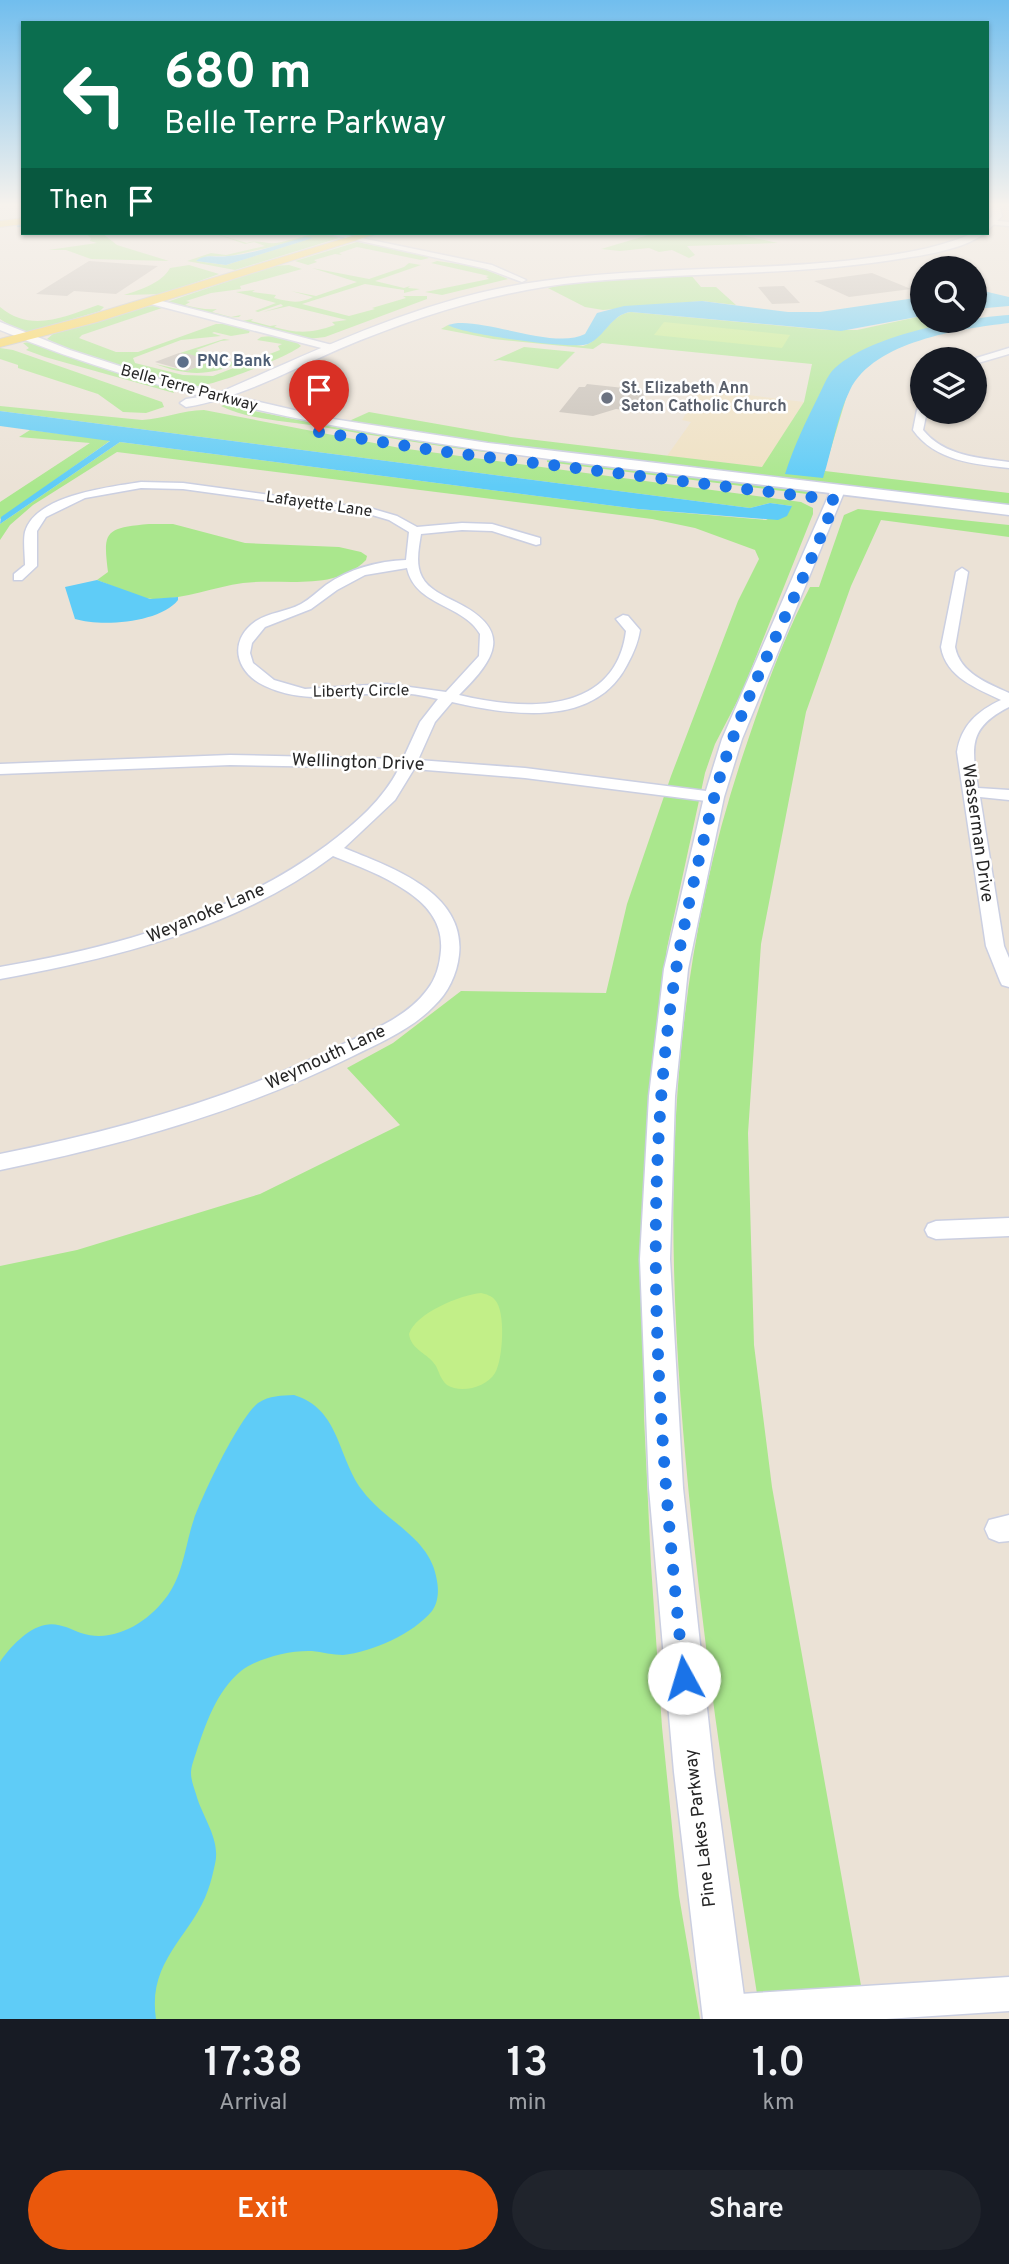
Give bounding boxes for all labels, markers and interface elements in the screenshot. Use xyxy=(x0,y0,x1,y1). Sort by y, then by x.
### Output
text: 680 m xyxy=(164,44,312,106)
icon: left xyxy=(49,49,140,140)
text: Belle Terre Parkway xyxy=(164,105,447,145)
icon: arrive xyxy=(122,182,160,220)
text: Then xyxy=(49,185,108,218)
map controls xyxy=(910,256,987,424)
button: search xyxy=(910,256,987,333)
button: layers xyxy=(910,347,987,424)
place label: PNC Bank xyxy=(197,352,272,372)
marker: PNC Bank xyxy=(175,354,191,370)
pin xyxy=(289,360,349,432)
street label: Belle Terre Parkway xyxy=(118,361,260,417)
icon: arrive xyxy=(300,371,338,409)
place label: St. Elizabeth Ann Seton Catholic Church xyxy=(621,379,787,417)
marker: St. Elizabeth Ann Seton Catholic Church xyxy=(599,390,615,406)
street label: Lafayette Lane xyxy=(264,488,374,522)
street label: Liberty Circle xyxy=(313,681,409,703)
street label: Wellington Drive xyxy=(291,749,425,777)
street label: Wasserman Drive xyxy=(956,762,998,904)
street label: Weyanoke Lane xyxy=(143,879,269,949)
street label: Weymouth Lane xyxy=(262,1020,390,1096)
position arrow xyxy=(647,1641,721,1715)
street label: Pine Lakes Parkway xyxy=(680,1747,722,1909)
text: 17:38 xyxy=(204,2038,303,2091)
text: 13 xyxy=(506,2038,548,2091)
text: 1.0 xyxy=(752,2038,805,2091)
text: Arrival xyxy=(219,2089,288,2118)
text: min xyxy=(508,2089,546,2118)
text: km xyxy=(763,2089,794,2118)
button: Exit xyxy=(28,2170,498,2250)
button: Share xyxy=(512,2170,981,2250)

